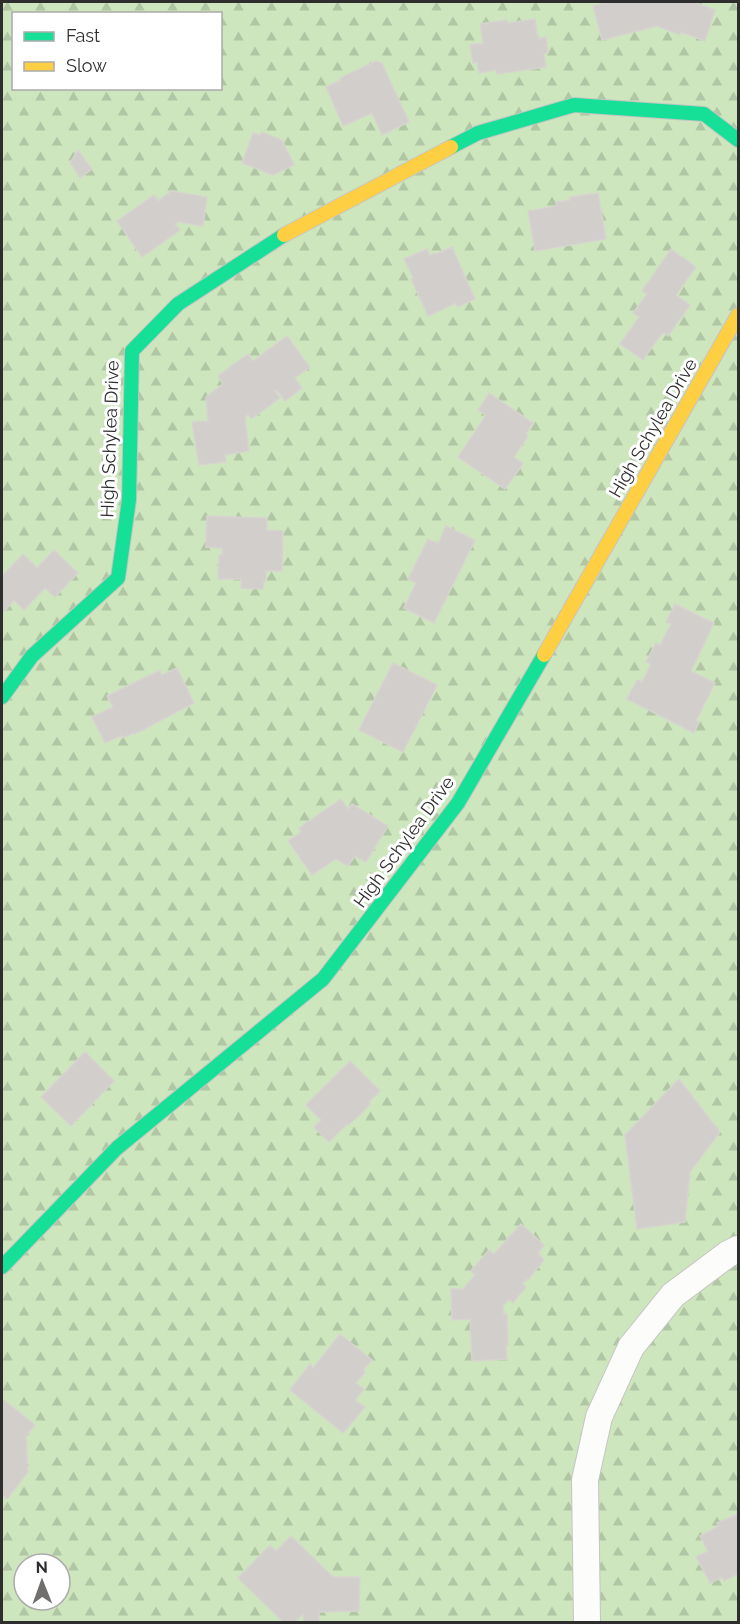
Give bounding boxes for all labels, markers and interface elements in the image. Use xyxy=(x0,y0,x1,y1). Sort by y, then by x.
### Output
legend xyxy=(12,12,222,90)
text: Fast xyxy=(66,25,100,46)
text: Slow xyxy=(66,55,107,76)
street label: High Schylea Drive xyxy=(604,354,701,501)
street label: High Schylea Drive xyxy=(96,360,123,518)
street label: High Schylea Drive xyxy=(349,772,459,911)
north arrow xyxy=(12,1552,72,1612)
text: N xyxy=(35,1558,48,1577)

